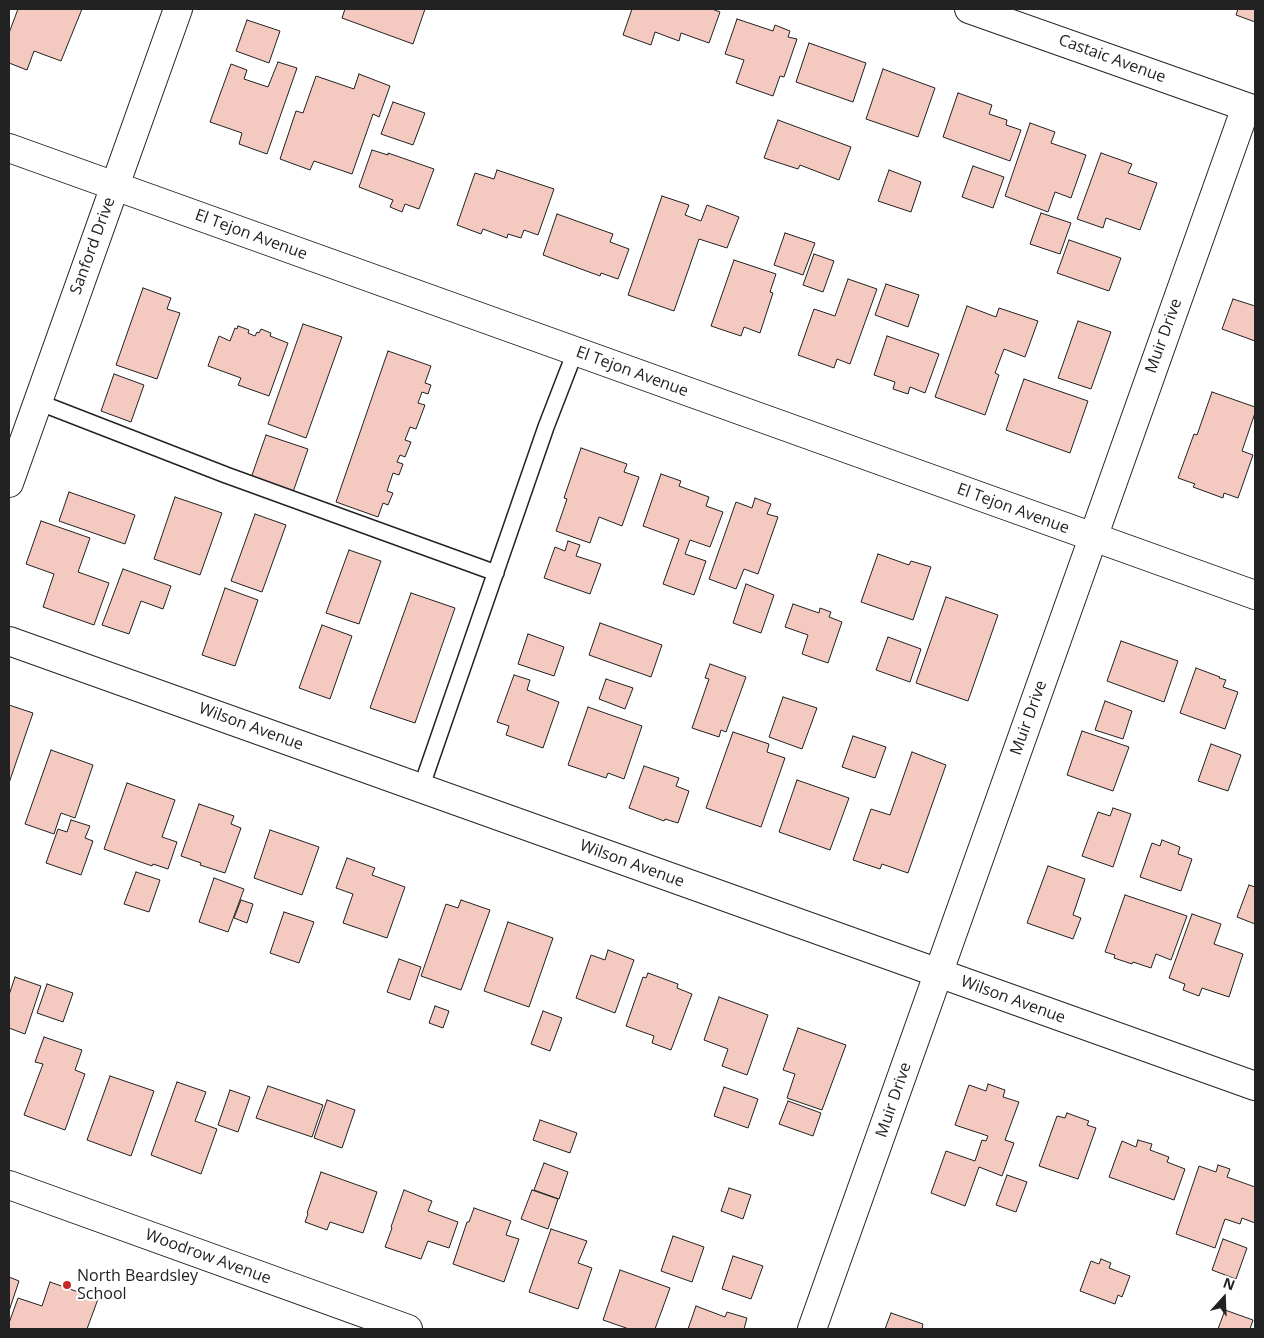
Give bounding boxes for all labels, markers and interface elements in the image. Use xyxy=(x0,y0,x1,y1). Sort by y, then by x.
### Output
street label: Castaic Avenue xyxy=(1056,31,1168,87)
street label: Sanford Drive xyxy=(67,195,119,297)
street label: El Tejon Avenue xyxy=(192,206,310,264)
street label: Muir Drive xyxy=(1142,296,1186,376)
street label: El Tejon Avenue xyxy=(573,343,691,401)
street label: El Tejon Avenue xyxy=(954,480,1072,538)
street label: Muir Drive xyxy=(1007,678,1051,758)
street label: Wilson Avenue xyxy=(196,699,306,755)
street label: Wilson Avenue xyxy=(577,836,687,892)
street label: Wilson Avenue xyxy=(958,972,1068,1028)
street label: Muir Drive xyxy=(872,1060,916,1140)
street label: Woodrow Avenue xyxy=(143,1225,273,1289)
place label: North Beardsley School xyxy=(77,1266,198,1304)
north arrow xyxy=(1199,1273,1249,1323)
text: N xyxy=(1221,1273,1238,1294)
marker: North Beardsley School xyxy=(61,1279,73,1291)

